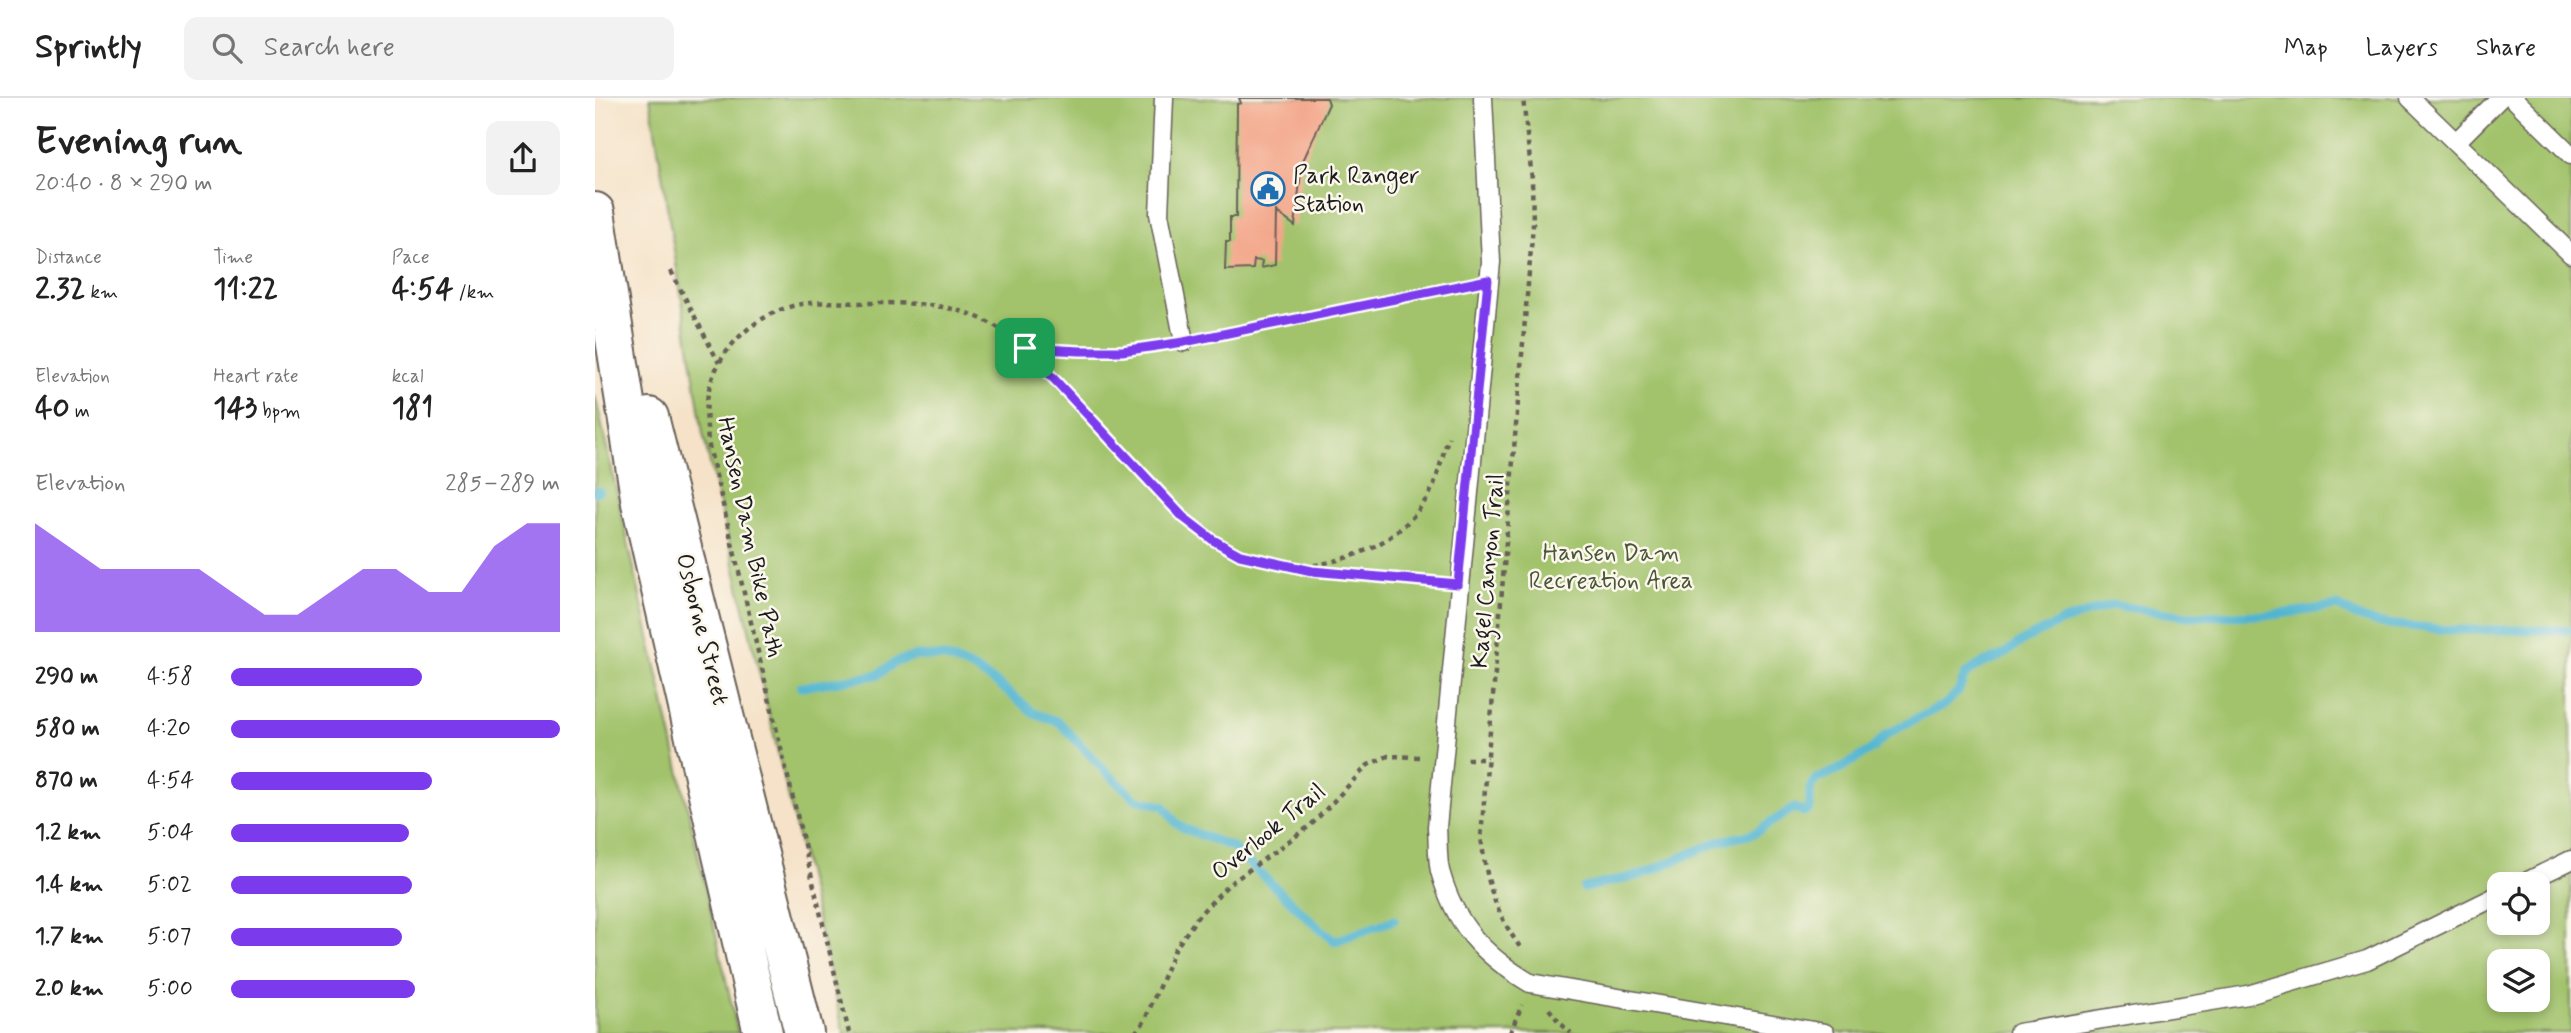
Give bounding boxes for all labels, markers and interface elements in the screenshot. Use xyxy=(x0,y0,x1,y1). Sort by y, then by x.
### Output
search box xyxy=(184,17,674,80)
text: Sprintly xyxy=(35,26,142,70)
icon: search xyxy=(208,29,246,67)
text: Search here xyxy=(264,31,395,65)
text: Map xyxy=(2284,33,2328,64)
text: Layers xyxy=(2366,33,2438,64)
text: Share xyxy=(2476,33,2536,64)
text: Evening run xyxy=(35,118,242,167)
button: share xyxy=(486,121,560,195)
place label: Park Ranger Station xyxy=(1293,161,1420,220)
text: 20:40 · 8 × 290 m xyxy=(35,169,213,199)
public building icon: Park Ranger Station xyxy=(1249,170,1287,208)
text: Distance xyxy=(35,245,102,270)
text: Time xyxy=(213,245,253,270)
text: Pace xyxy=(392,245,429,270)
text: 2.32 xyxy=(35,270,85,309)
text: 11:22 xyxy=(213,270,278,309)
text: 4:54 xyxy=(392,270,453,309)
text: km xyxy=(85,280,118,305)
text: /km xyxy=(453,280,494,305)
pin xyxy=(995,318,1055,378)
icon: arrive xyxy=(1006,329,1044,367)
text: Elevation xyxy=(35,364,110,389)
text: Heart rate xyxy=(213,364,299,389)
text: kcal xyxy=(392,364,424,389)
text: 40 xyxy=(35,389,70,428)
text: 143 xyxy=(213,389,257,428)
text: 181 xyxy=(392,389,433,428)
text: m xyxy=(70,399,90,424)
text: bpm xyxy=(257,399,301,424)
street label: Hansen Dam Bike Path xyxy=(709,414,790,660)
text: Elevation xyxy=(35,469,126,499)
text: 285–289 m xyxy=(445,469,560,499)
street label: Kagel Canyon Trail xyxy=(1465,472,1515,670)
park label: Hansen Dam Recreation Area xyxy=(1529,538,1693,597)
street label: Osborne Street xyxy=(668,550,735,709)
text: 290 m xyxy=(35,662,98,692)
text: 4:58 xyxy=(147,662,193,692)
text: 580 m xyxy=(35,714,100,744)
text: 4:20 xyxy=(147,714,191,744)
text: 870 m xyxy=(35,766,98,796)
text: 4:54 xyxy=(147,766,194,796)
street label: Overlook Trail xyxy=(1205,777,1332,888)
text: 1.2 km xyxy=(35,818,101,848)
text: 5:04 xyxy=(147,818,194,848)
text: 1.4 km xyxy=(35,870,103,900)
text: 5:02 xyxy=(147,870,192,900)
map controls xyxy=(2487,872,2550,1012)
button: locate xyxy=(2487,872,2550,935)
text: 1.7 km xyxy=(35,922,104,952)
text: 5:07 xyxy=(147,922,191,952)
button: layers xyxy=(2487,949,2550,1012)
text: 2.0 km xyxy=(35,974,104,1004)
text: 5:00 xyxy=(147,974,193,1004)

